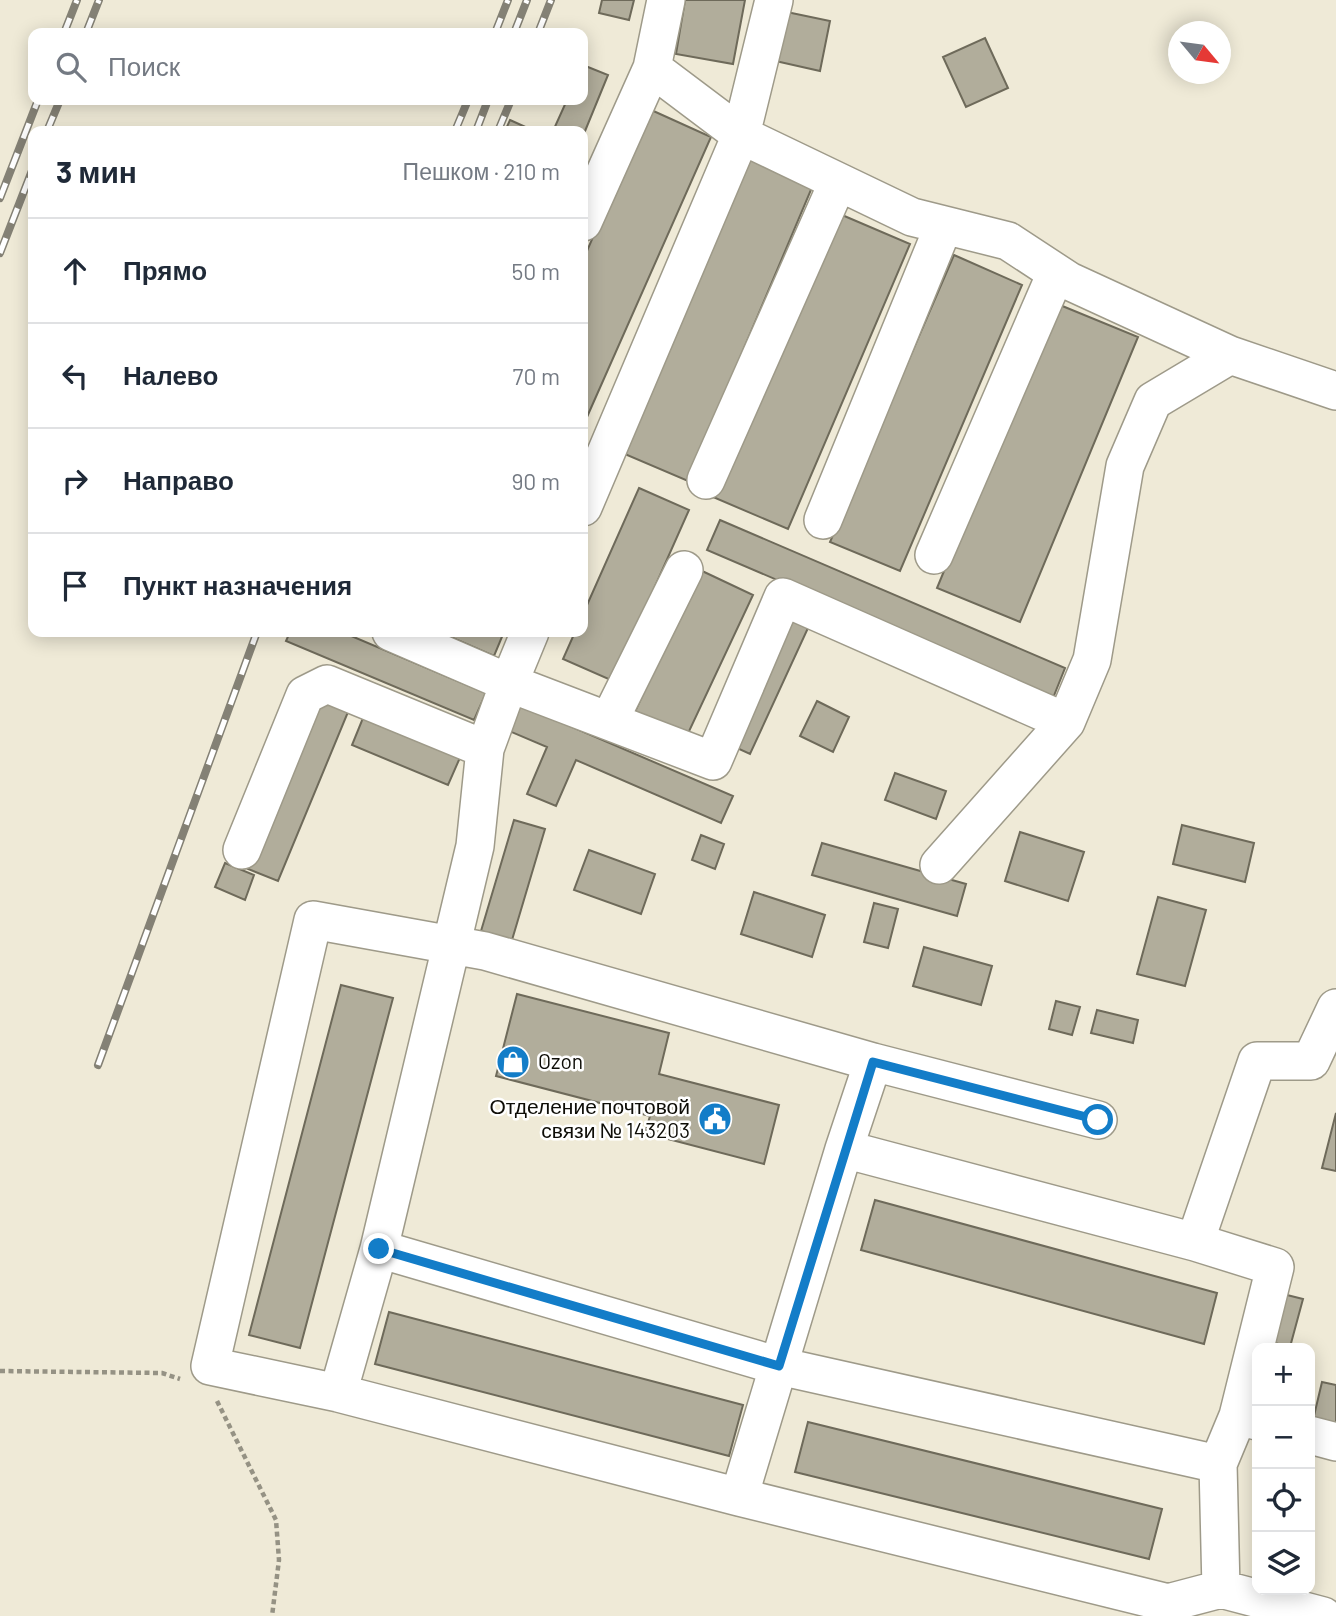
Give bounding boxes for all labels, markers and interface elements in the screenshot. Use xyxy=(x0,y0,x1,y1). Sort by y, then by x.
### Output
north arrow xyxy=(1168,21,1231,84)
search box xyxy=(28,28,588,105)
icon: search xyxy=(52,48,90,86)
text: Поиск xyxy=(108,50,180,81)
text: 3 мин xyxy=(56,153,137,189)
text: Пешком · 210 m xyxy=(403,157,560,185)
icon: ahead xyxy=(56,252,94,290)
text: Прямо xyxy=(123,254,207,285)
text: 50 m xyxy=(512,257,560,285)
icon: left xyxy=(56,357,94,395)
text: Налево xyxy=(123,359,218,390)
text: 70 m xyxy=(513,362,560,390)
icon: right xyxy=(56,462,94,500)
text: Направо xyxy=(123,464,234,495)
text: 90 m xyxy=(511,467,560,495)
icon: arrive xyxy=(56,567,94,605)
text: Пункт назначения xyxy=(123,569,352,600)
shop icon: Ozon xyxy=(494,1043,532,1081)
place label: Ozon xyxy=(538,1048,583,1073)
place label: Отделение почтовой связи № 143203 xyxy=(489,1093,690,1142)
public building icon: Отделение почтовой связи № 143203 xyxy=(696,1100,734,1138)
route start xyxy=(1082,1104,1113,1135)
route end xyxy=(363,1233,394,1264)
map controls xyxy=(1252,1343,1315,1595)
button: + xyxy=(1252,1343,1315,1406)
button: − xyxy=(1252,1406,1315,1469)
button: locate xyxy=(1252,1469,1315,1532)
button: layers xyxy=(1252,1532,1315,1595)

